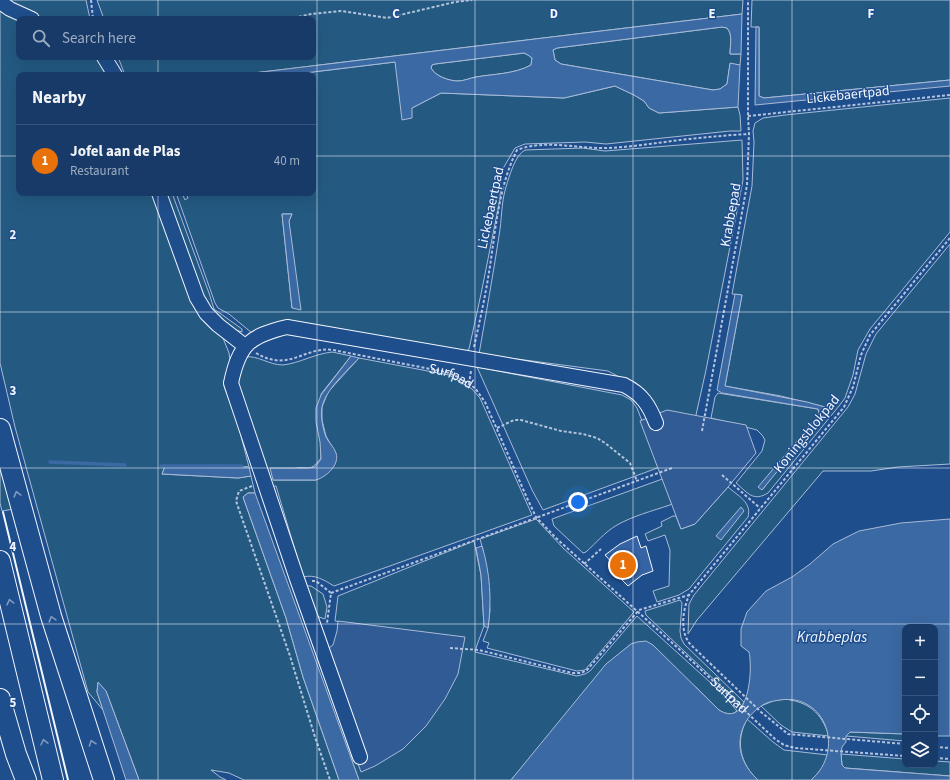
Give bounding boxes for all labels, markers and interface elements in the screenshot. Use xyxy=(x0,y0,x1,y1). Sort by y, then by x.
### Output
text: C xyxy=(392,5,400,23)
text: D xyxy=(550,5,558,23)
text: E xyxy=(708,5,716,23)
text: F xyxy=(868,5,875,23)
search box xyxy=(16,16,316,60)
icon: search xyxy=(30,27,52,49)
text: Search here xyxy=(62,28,136,49)
street label: Lickebaertpad xyxy=(805,81,891,109)
text: Nearby xyxy=(32,86,86,110)
text: Jofel aan de Plas xyxy=(70,141,180,162)
text: 1 xyxy=(42,152,48,170)
text: 40 m xyxy=(274,152,300,170)
text: Restaurant xyxy=(70,162,129,180)
street label: Lickebaertpad xyxy=(473,165,509,251)
street label: Krabbepad xyxy=(716,181,746,249)
text: 2 xyxy=(10,226,17,244)
street label: Surfpad xyxy=(427,359,477,394)
text: 3 xyxy=(10,382,17,400)
street label: Koningsblokpad xyxy=(769,391,845,477)
one-way arrow xyxy=(13,491,22,498)
your location xyxy=(568,492,588,512)
text: 4 xyxy=(10,538,17,556)
pin: 1 xyxy=(610,550,636,580)
one-way arrow xyxy=(6,599,15,606)
one-way arrow xyxy=(48,616,57,623)
map controls xyxy=(902,624,938,768)
button: + xyxy=(902,624,938,660)
water label: Krabbeplas xyxy=(797,627,867,648)
button: − xyxy=(902,660,938,696)
street label: Surfpad xyxy=(705,672,752,719)
text: 5 xyxy=(10,694,17,712)
button: locate xyxy=(902,696,938,732)
button: layers xyxy=(902,732,938,768)
one-way arrow xyxy=(41,739,49,745)
one-way arrow xyxy=(88,740,96,747)

